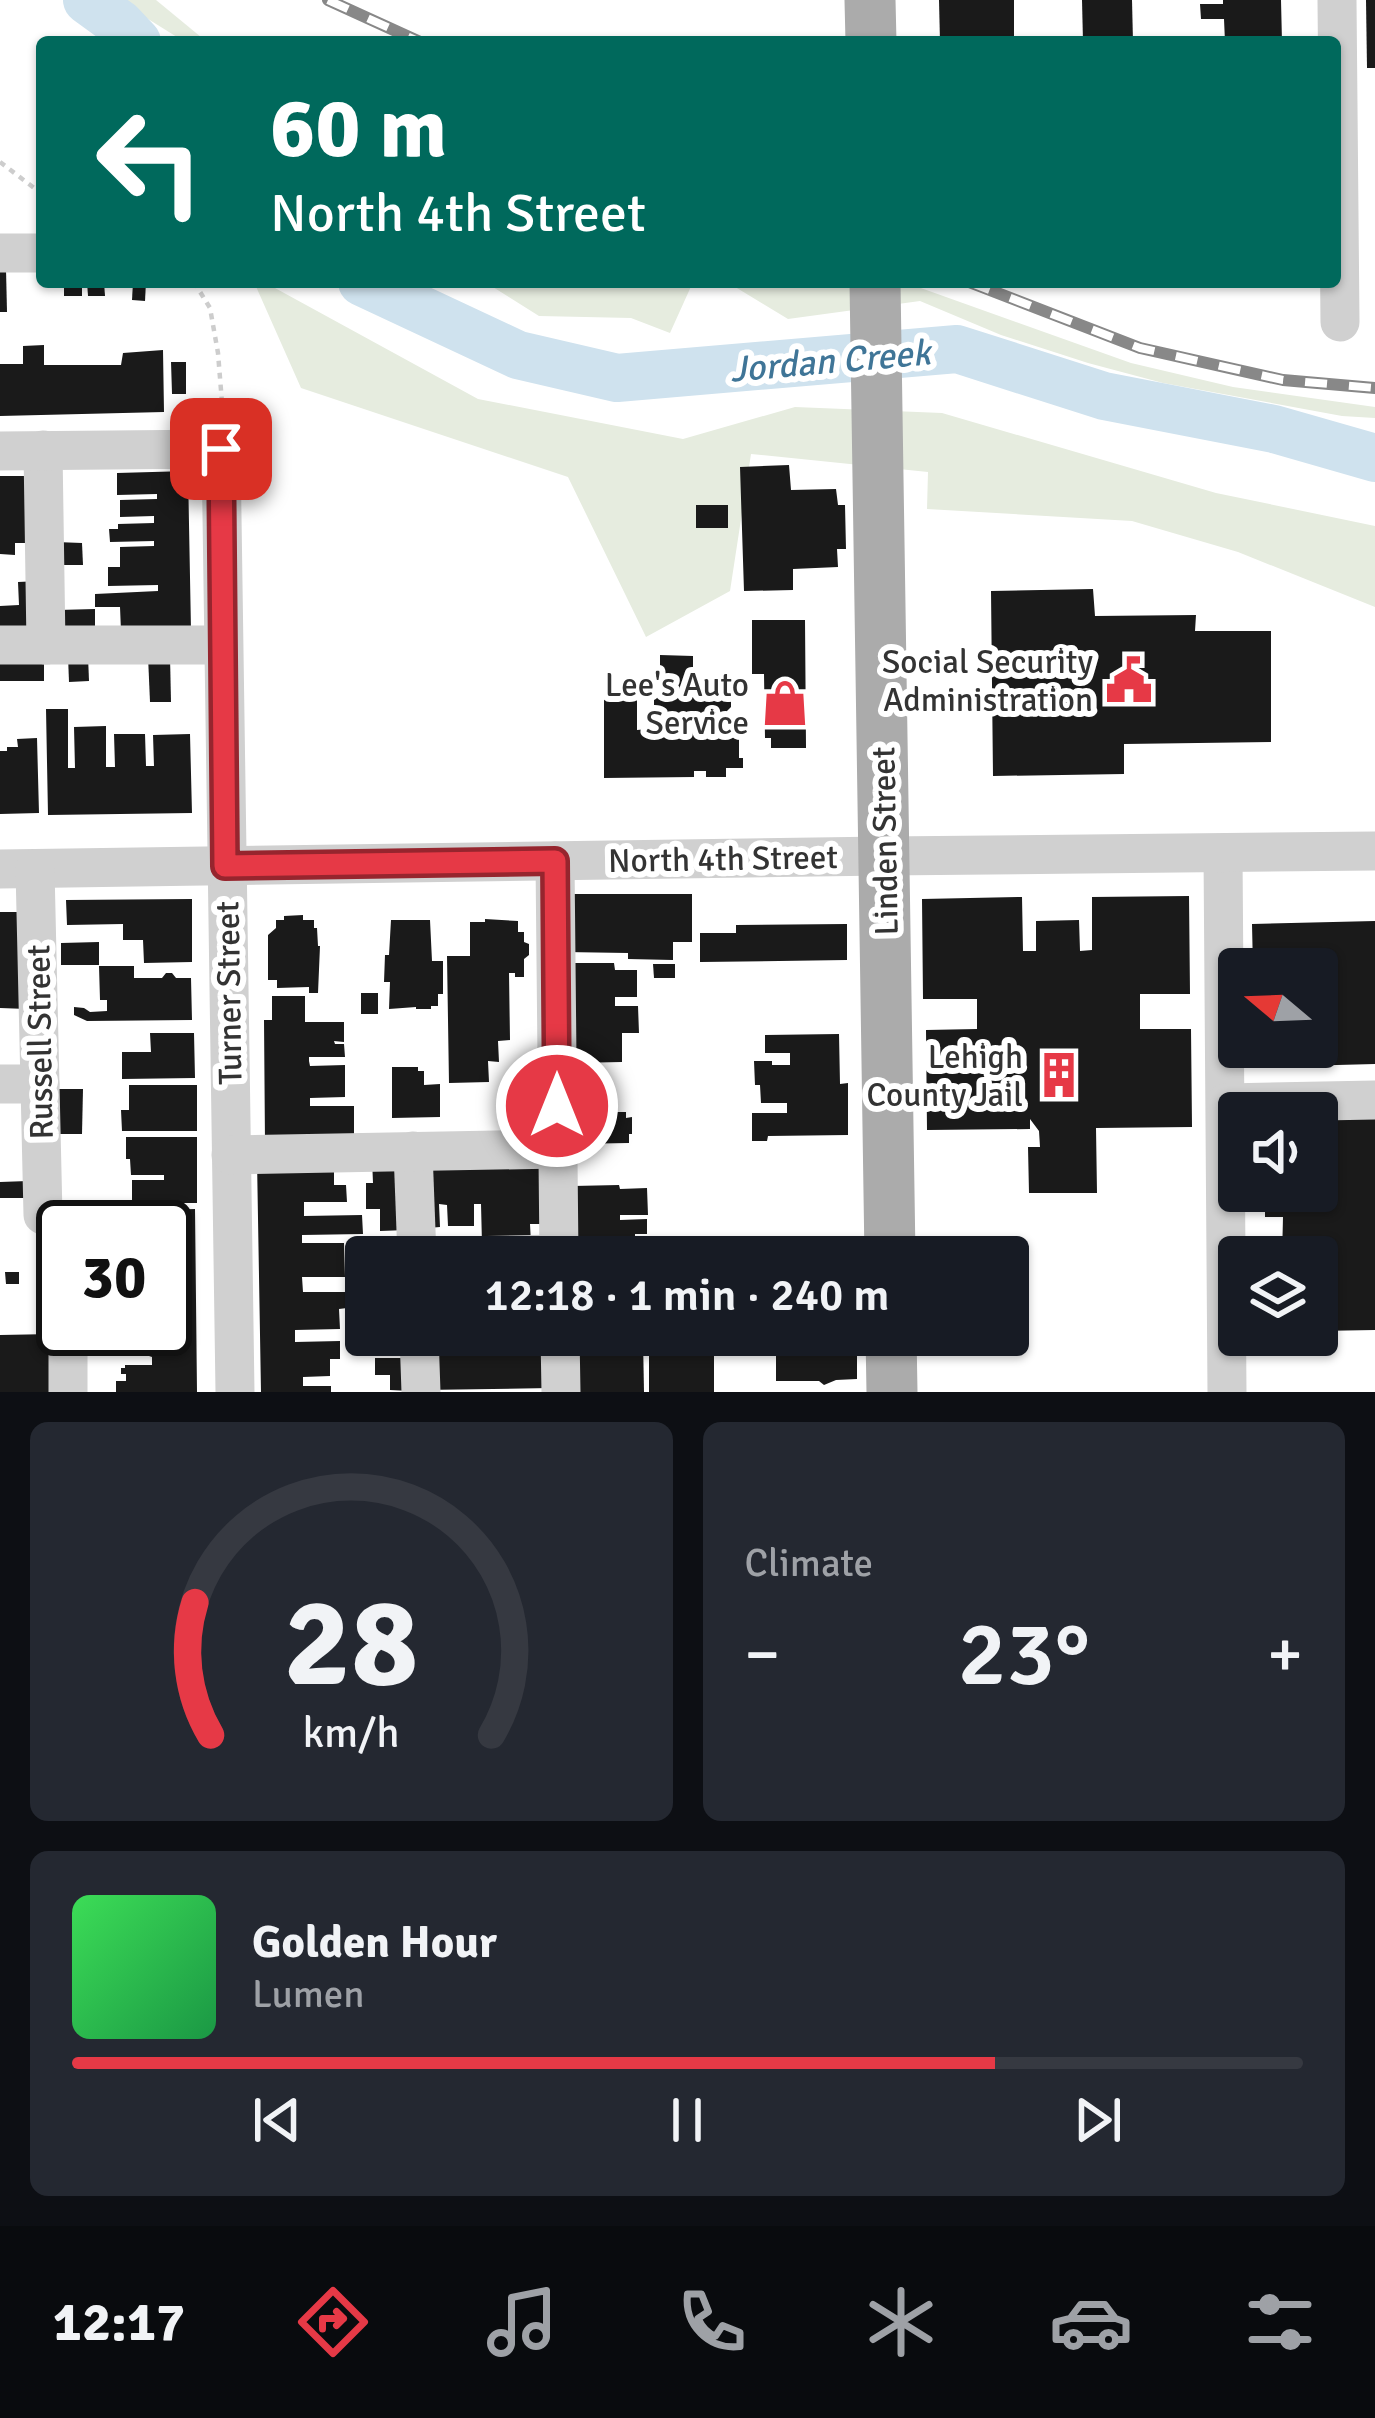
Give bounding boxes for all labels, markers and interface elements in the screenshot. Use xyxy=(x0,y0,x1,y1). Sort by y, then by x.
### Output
text: 60 m xyxy=(270,77,447,181)
icon: left xyxy=(72,84,228,240)
text: North 4th Street xyxy=(270,180,646,247)
water label: Jordan Creek xyxy=(728,330,935,393)
pin xyxy=(170,398,272,500)
icon: arrive xyxy=(188,416,254,482)
place label: Social Security Administration xyxy=(882,642,1094,721)
public building icon: Social Security Administration xyxy=(1104,655,1154,705)
place label: Lee's Auto Service xyxy=(605,665,749,744)
shop icon: Lee's Auto Service xyxy=(760,678,810,728)
street label: Linden Street xyxy=(863,746,908,936)
street label: North 4th Street xyxy=(608,837,838,882)
street label: Turner Street xyxy=(207,901,252,1085)
street label: Russell Street xyxy=(18,944,63,1140)
north arrow xyxy=(1218,948,1338,1068)
map controls xyxy=(1218,948,1338,1356)
place label: Lehigh County Jail xyxy=(866,1037,1023,1116)
position arrow xyxy=(494,1043,620,1169)
building icon: Lehigh County Jail xyxy=(1034,1050,1084,1100)
button: sound xyxy=(1218,1092,1338,1212)
speed limit sign: 30 xyxy=(36,1200,192,1356)
button: layers xyxy=(1218,1236,1338,1356)
text: 12:18 · 1 min · 240 m xyxy=(485,1268,889,1323)
text: Climate xyxy=(745,1539,873,1587)
text: 28 xyxy=(284,1567,419,1720)
text: 23° xyxy=(958,1599,1090,1710)
text: − xyxy=(745,1614,780,1695)
text: + xyxy=(1267,1614,1303,1695)
text: km/h xyxy=(303,1706,400,1759)
text: Golden Hour xyxy=(252,1915,497,1970)
text: Lumen xyxy=(252,1970,365,2018)
icon: previous xyxy=(244,2087,310,2153)
icon: pause xyxy=(654,2087,720,2153)
icon: next xyxy=(1065,2087,1131,2153)
icon: directions xyxy=(291,2280,375,2364)
icon: music xyxy=(480,2280,564,2364)
icon: phone xyxy=(670,2280,754,2364)
icon: climate xyxy=(859,2280,943,2364)
icon: car xyxy=(1049,2280,1133,2364)
icon: filters xyxy=(1238,2280,1322,2364)
text: 12:17 xyxy=(53,2289,185,2356)

